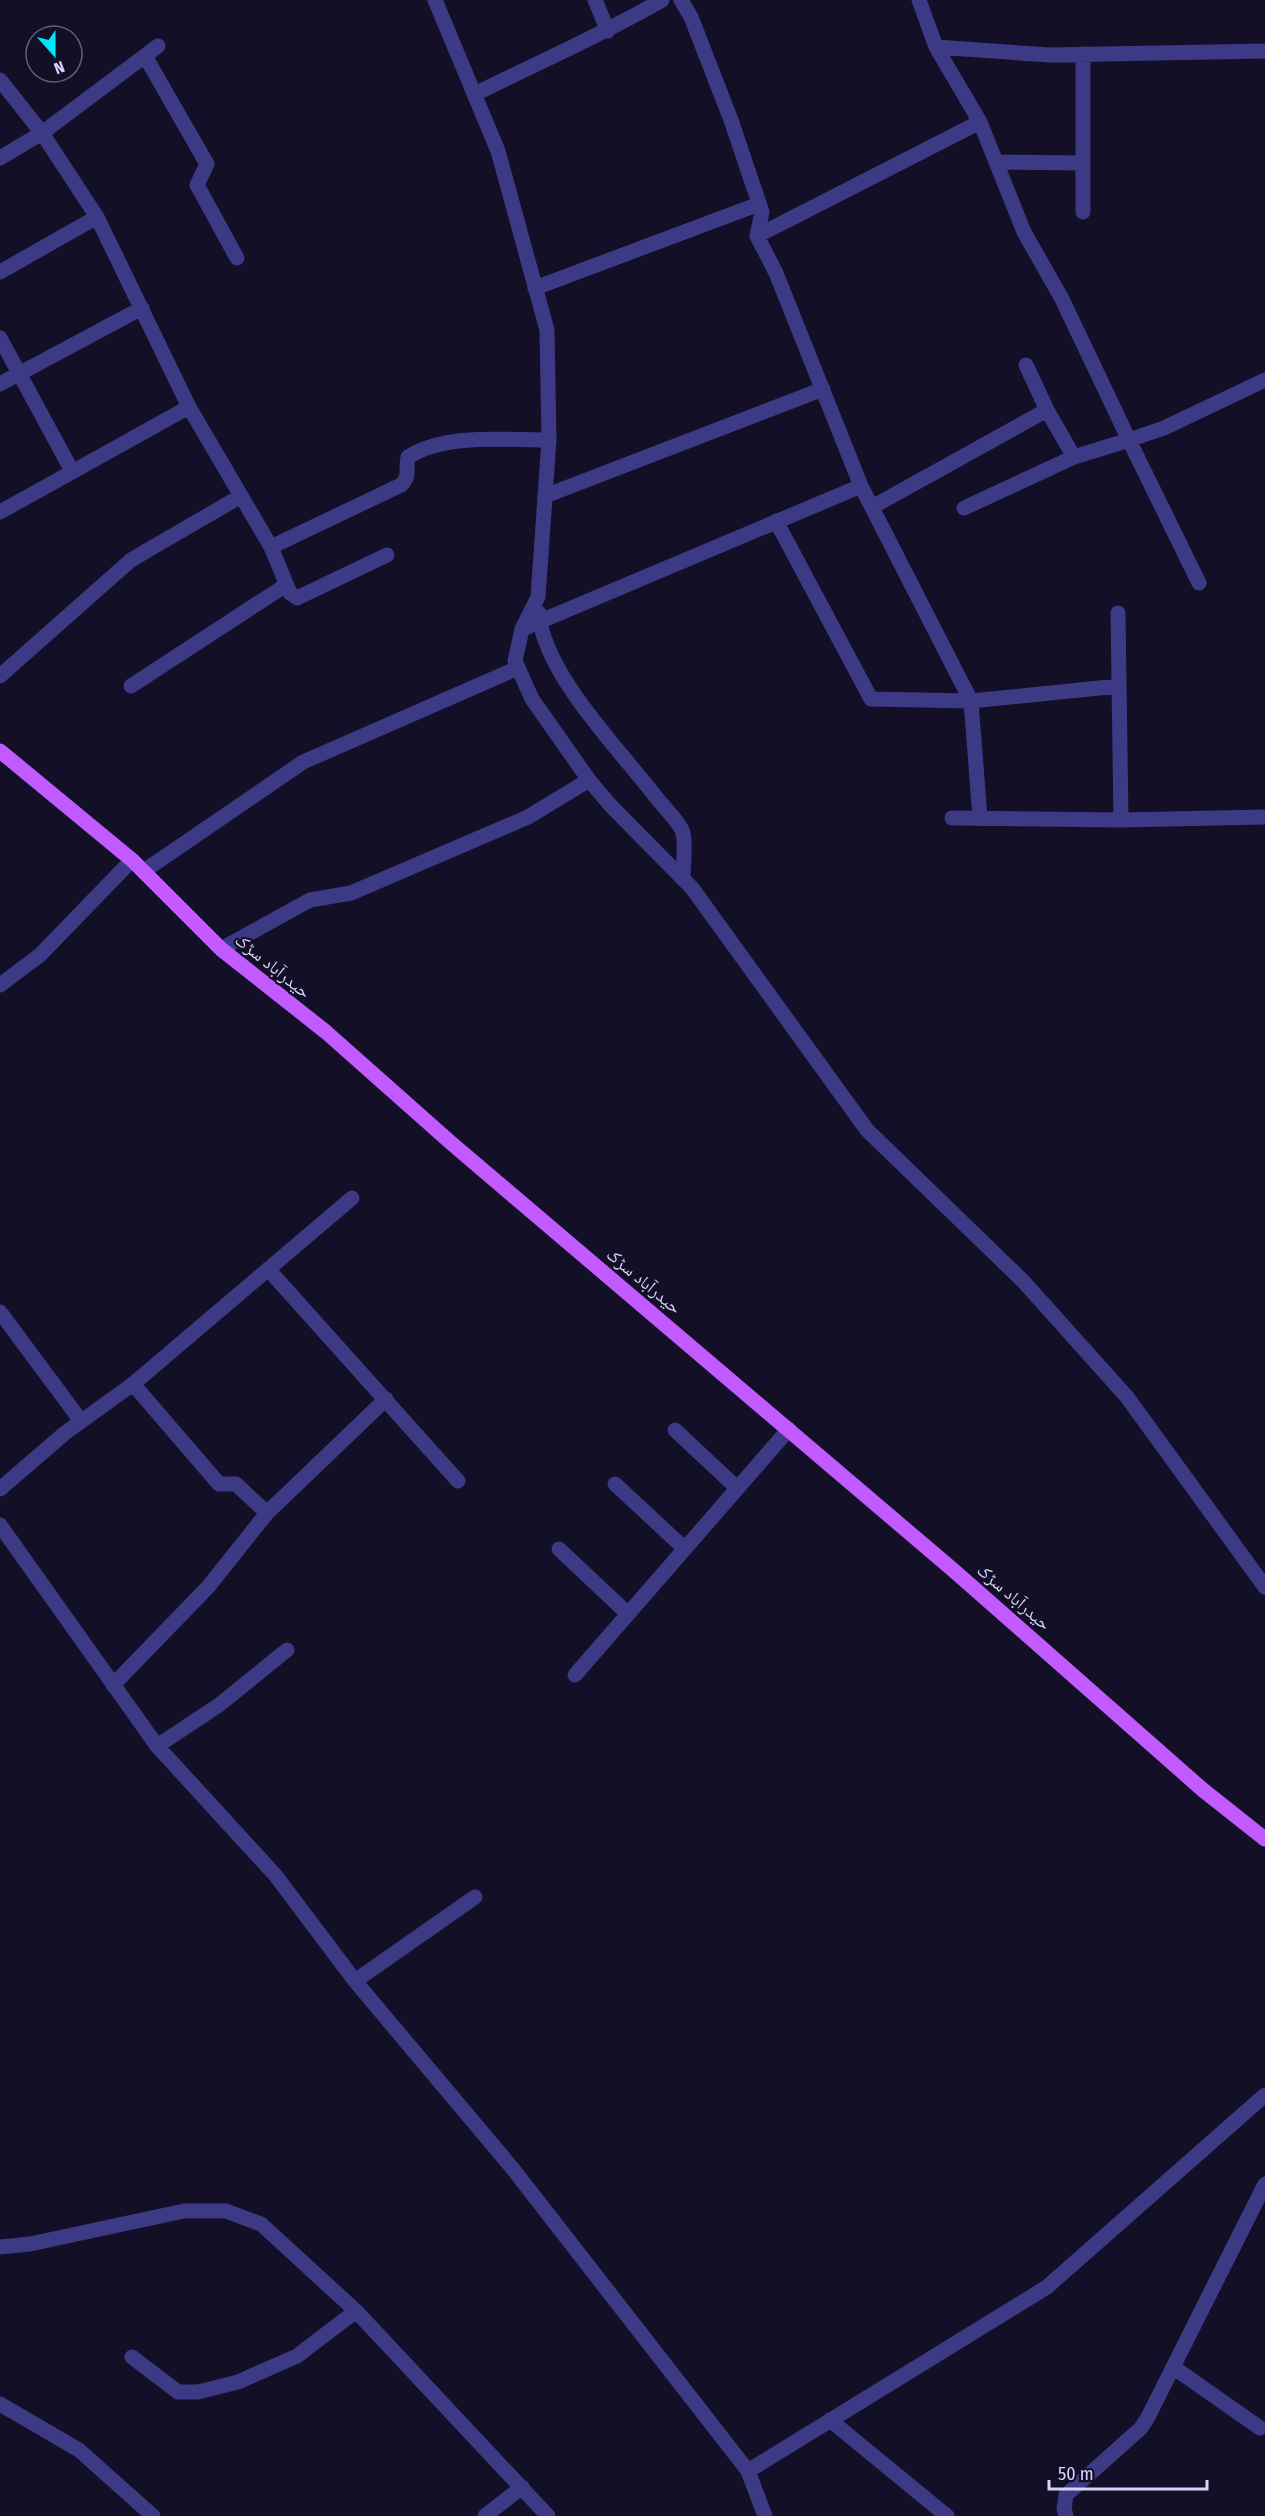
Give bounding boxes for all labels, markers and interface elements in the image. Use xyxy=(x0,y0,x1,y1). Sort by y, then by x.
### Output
north arrow xyxy=(24,24,84,84)
text: N xyxy=(51,57,67,78)
street label: حیدرآباد سڑک xyxy=(231,929,315,1003)
street label: حیدرآباد سڑک xyxy=(602,1243,686,1319)
street label: حیدرآباد سڑک xyxy=(972,1559,1056,1635)
scale bar xyxy=(1049,2453,1206,2491)
text: 50 m xyxy=(1058,2463,1094,2485)

